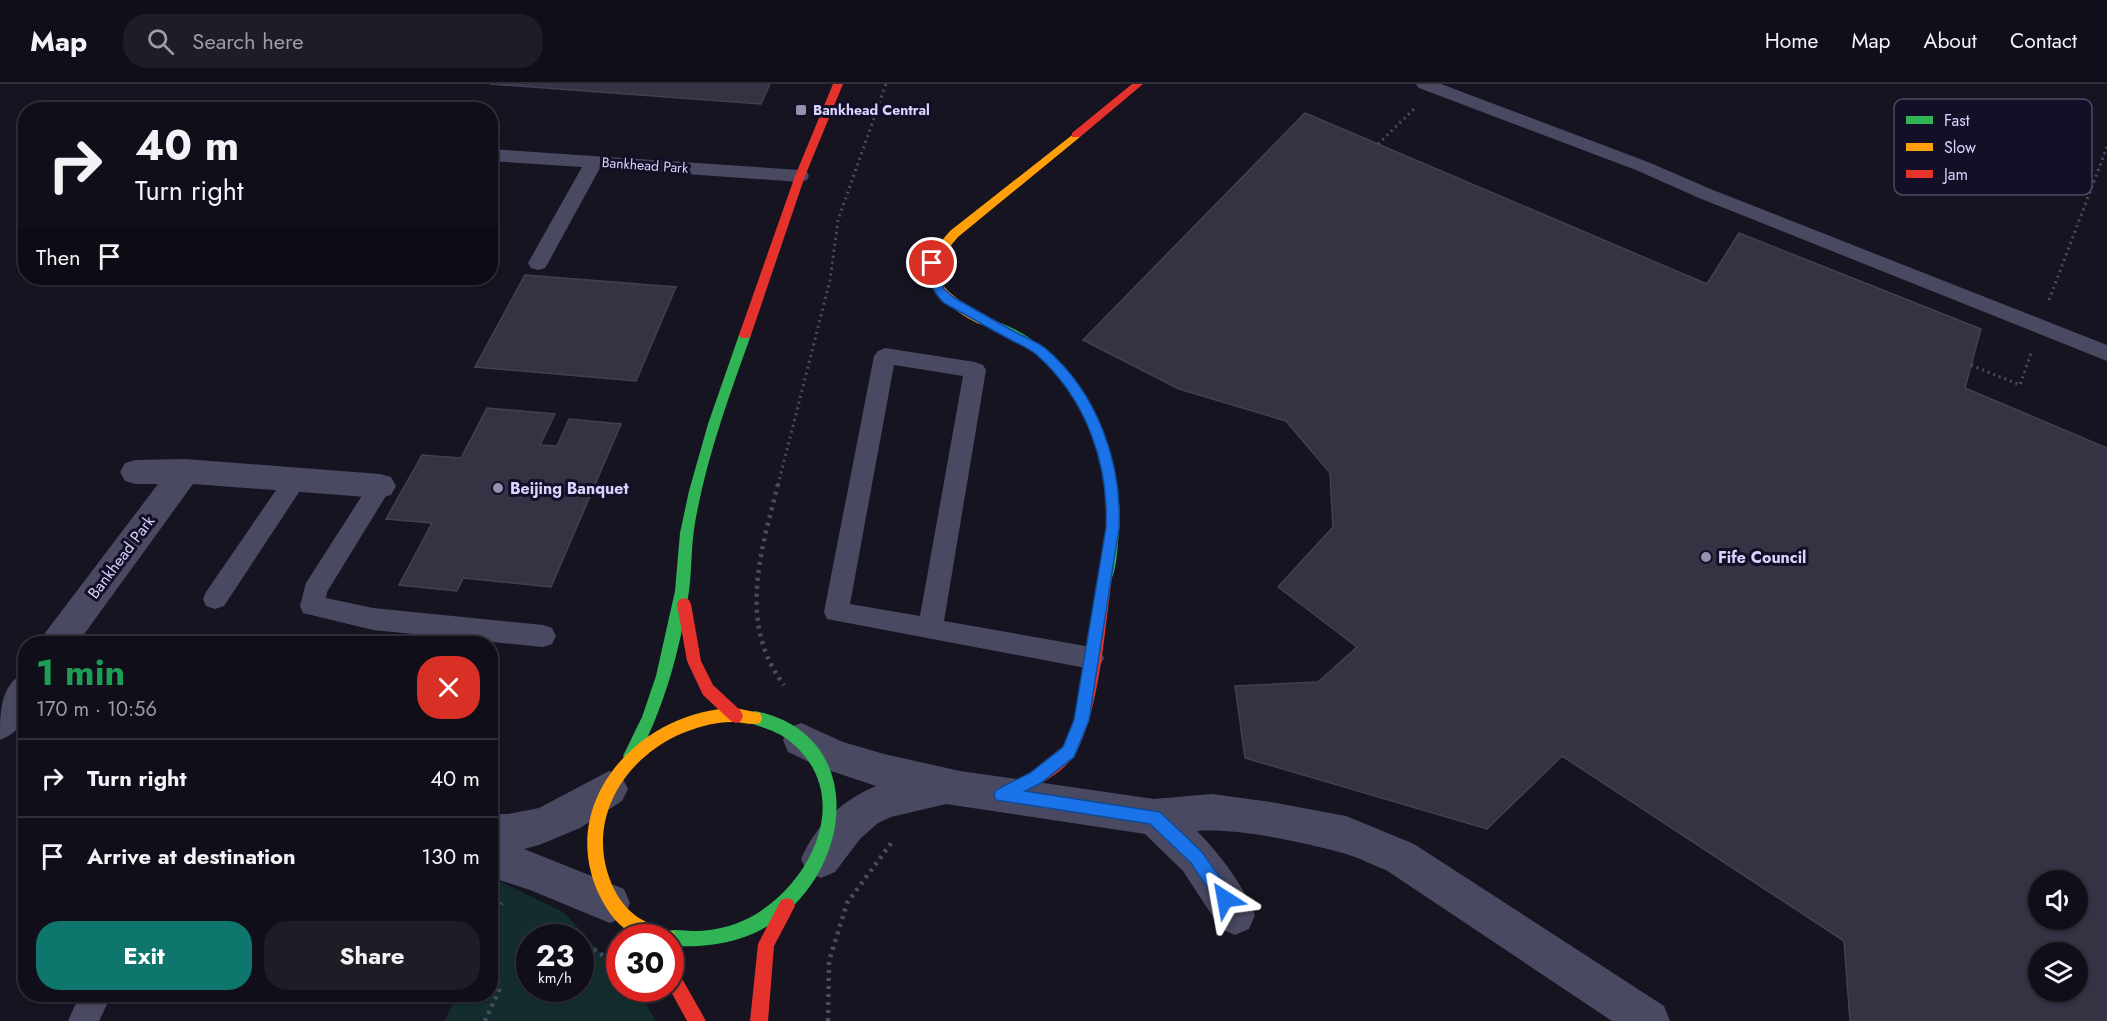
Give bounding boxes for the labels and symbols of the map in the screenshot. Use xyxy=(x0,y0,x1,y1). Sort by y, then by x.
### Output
legend xyxy=(1894,99,2092,195)
place label: Bankhead Central xyxy=(813,100,930,120)
marker: Bankhead Central xyxy=(794,103,808,117)
text: Fast xyxy=(1944,109,1970,132)
text: Slow xyxy=(1944,136,1976,159)
street label: Bankhead Park xyxy=(601,152,690,178)
text: Jam xyxy=(1942,163,1968,186)
pin xyxy=(906,237,957,288)
place label: Beijing Banquet xyxy=(510,477,629,500)
marker: Beijing Banquet xyxy=(491,481,505,495)
street label: Bankhead Park xyxy=(82,510,160,603)
place label: Fife Council xyxy=(1718,546,1806,569)
marker: Fife Council xyxy=(1699,550,1713,564)
position arrow xyxy=(1193,867,1257,931)
speed limit sign: 30 xyxy=(606,924,684,1002)

